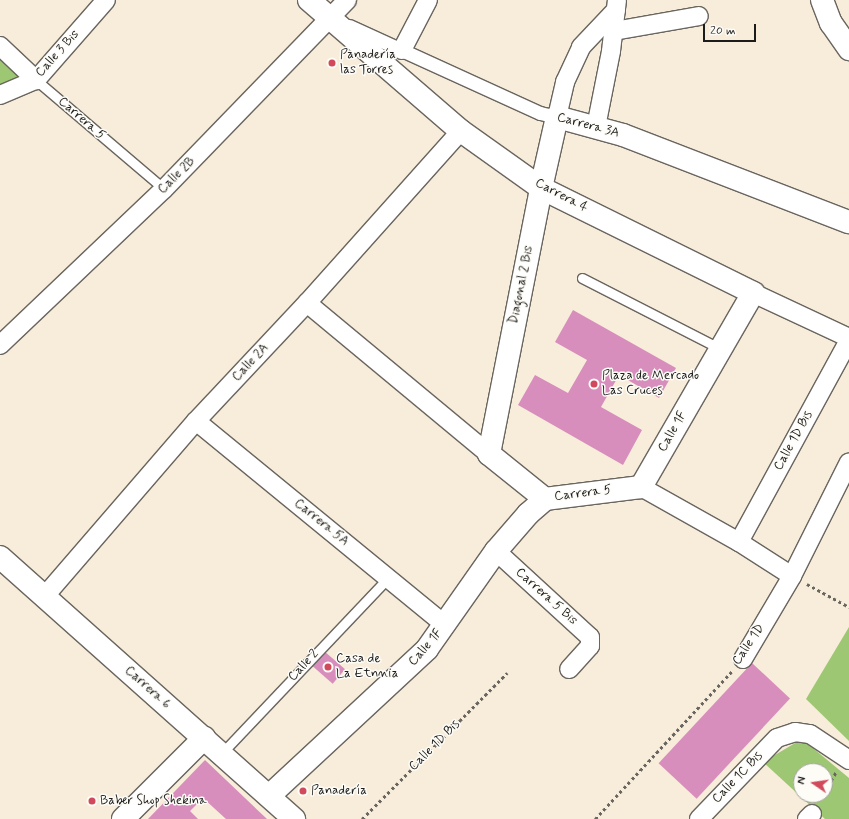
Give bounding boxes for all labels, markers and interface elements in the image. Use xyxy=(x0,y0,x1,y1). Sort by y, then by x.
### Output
scale bar xyxy=(705,16,758,42)
text: 20 m xyxy=(710,23,736,39)
street label: Calle 3 Bis xyxy=(33,27,83,81)
place label: Panadería las Torres xyxy=(340,48,396,79)
marker: Panadería las Torres xyxy=(327,58,337,68)
street label: Carrera 5 xyxy=(54,94,108,144)
street label: Carrera 3A xyxy=(555,110,621,142)
street label: Calle 2B xyxy=(155,154,199,198)
street label: Carrera 4 xyxy=(532,176,590,216)
street label: Diagonal 2 Bis xyxy=(507,244,537,326)
street label: Calle 2A xyxy=(229,341,273,385)
place label: Plaza de Mercado Las Cruces xyxy=(602,369,698,400)
marker: Plaza de Mercado Las Cruces xyxy=(589,379,599,389)
street label: Calle 1D Bis xyxy=(771,408,817,474)
street label: Calle 1F xyxy=(655,409,691,455)
street label: Carrera 5 xyxy=(554,483,612,505)
street label: Carrera 5A xyxy=(290,496,352,550)
street label: Carrera 5 Bis xyxy=(512,565,580,629)
street label: Calle 1D xyxy=(730,621,768,669)
street label: Calle 1F xyxy=(406,626,446,670)
street label: Calle 2 xyxy=(285,647,323,685)
place label: Casa de La Etnnia xyxy=(336,652,397,683)
marker: Casa de La Etnnia xyxy=(323,662,333,672)
street label: Carrera 6 xyxy=(121,663,173,713)
street label: Calle 1D Bis xyxy=(406,717,464,775)
street label: Calle 1C Bis xyxy=(709,748,767,808)
north arrow xyxy=(793,763,833,803)
text: N xyxy=(795,775,810,786)
place label: Panadería xyxy=(311,783,367,799)
marker: Panadería xyxy=(298,786,308,796)
place label: Baber Shop Shekina xyxy=(100,793,208,809)
marker: Baber Shop Shekina xyxy=(87,796,97,806)

